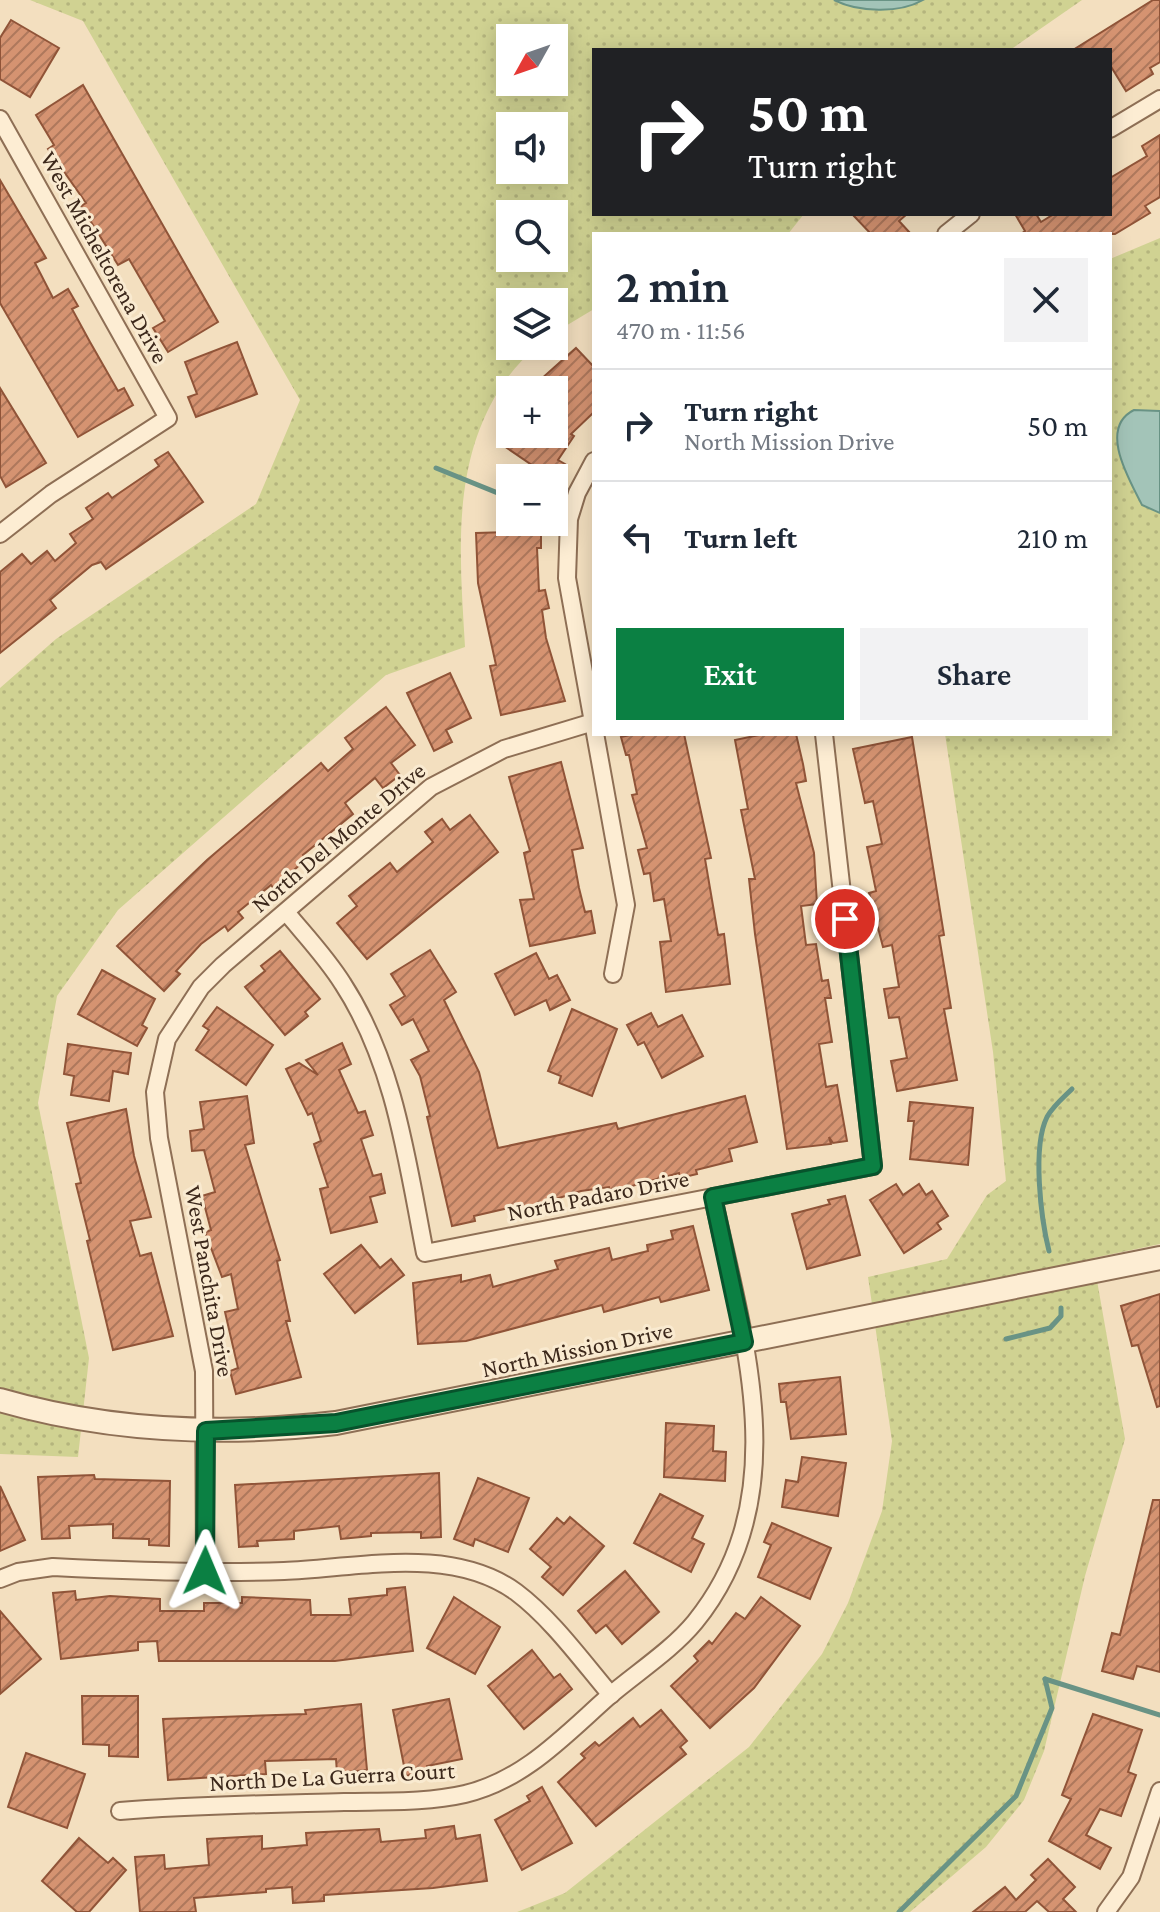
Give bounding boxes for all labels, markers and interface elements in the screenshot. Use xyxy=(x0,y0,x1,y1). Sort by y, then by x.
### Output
north arrow xyxy=(496,24,568,96)
map controls xyxy=(496,24,568,536)
icon: right xyxy=(616,80,720,184)
text: 50 m xyxy=(748,81,868,143)
button: sound xyxy=(496,112,568,184)
street label: West Micheltorena Drive xyxy=(35,146,175,368)
text: Turn right xyxy=(748,146,896,186)
button: search xyxy=(496,200,568,272)
button: close xyxy=(1004,258,1088,342)
text: 2 min xyxy=(616,259,729,312)
button: layers xyxy=(496,288,568,360)
text: 470 m · 11:56 xyxy=(616,316,745,345)
button: + xyxy=(496,376,568,448)
text: Turn right xyxy=(684,394,818,427)
icon: right xyxy=(616,403,660,447)
text: 50 m xyxy=(1027,409,1088,442)
text: North Mission Drive xyxy=(684,427,894,456)
button: − xyxy=(496,464,568,536)
icon: left xyxy=(616,515,660,559)
text: Turn left xyxy=(684,521,797,554)
text: 210 m xyxy=(1017,521,1088,554)
button: Exit xyxy=(616,628,844,720)
button: Share xyxy=(860,628,1088,720)
street label: North Del Monte Drive xyxy=(246,756,430,918)
pin xyxy=(811,885,879,953)
icon: arrive xyxy=(823,897,867,941)
street label: North Padaro Drive xyxy=(505,1164,691,1226)
street label: West Panchita Drive xyxy=(180,1183,240,1379)
street label: North Mission Drive xyxy=(479,1316,675,1382)
position arrow xyxy=(163,1529,247,1613)
street label: North De La Guerra Court xyxy=(209,1756,457,1796)

